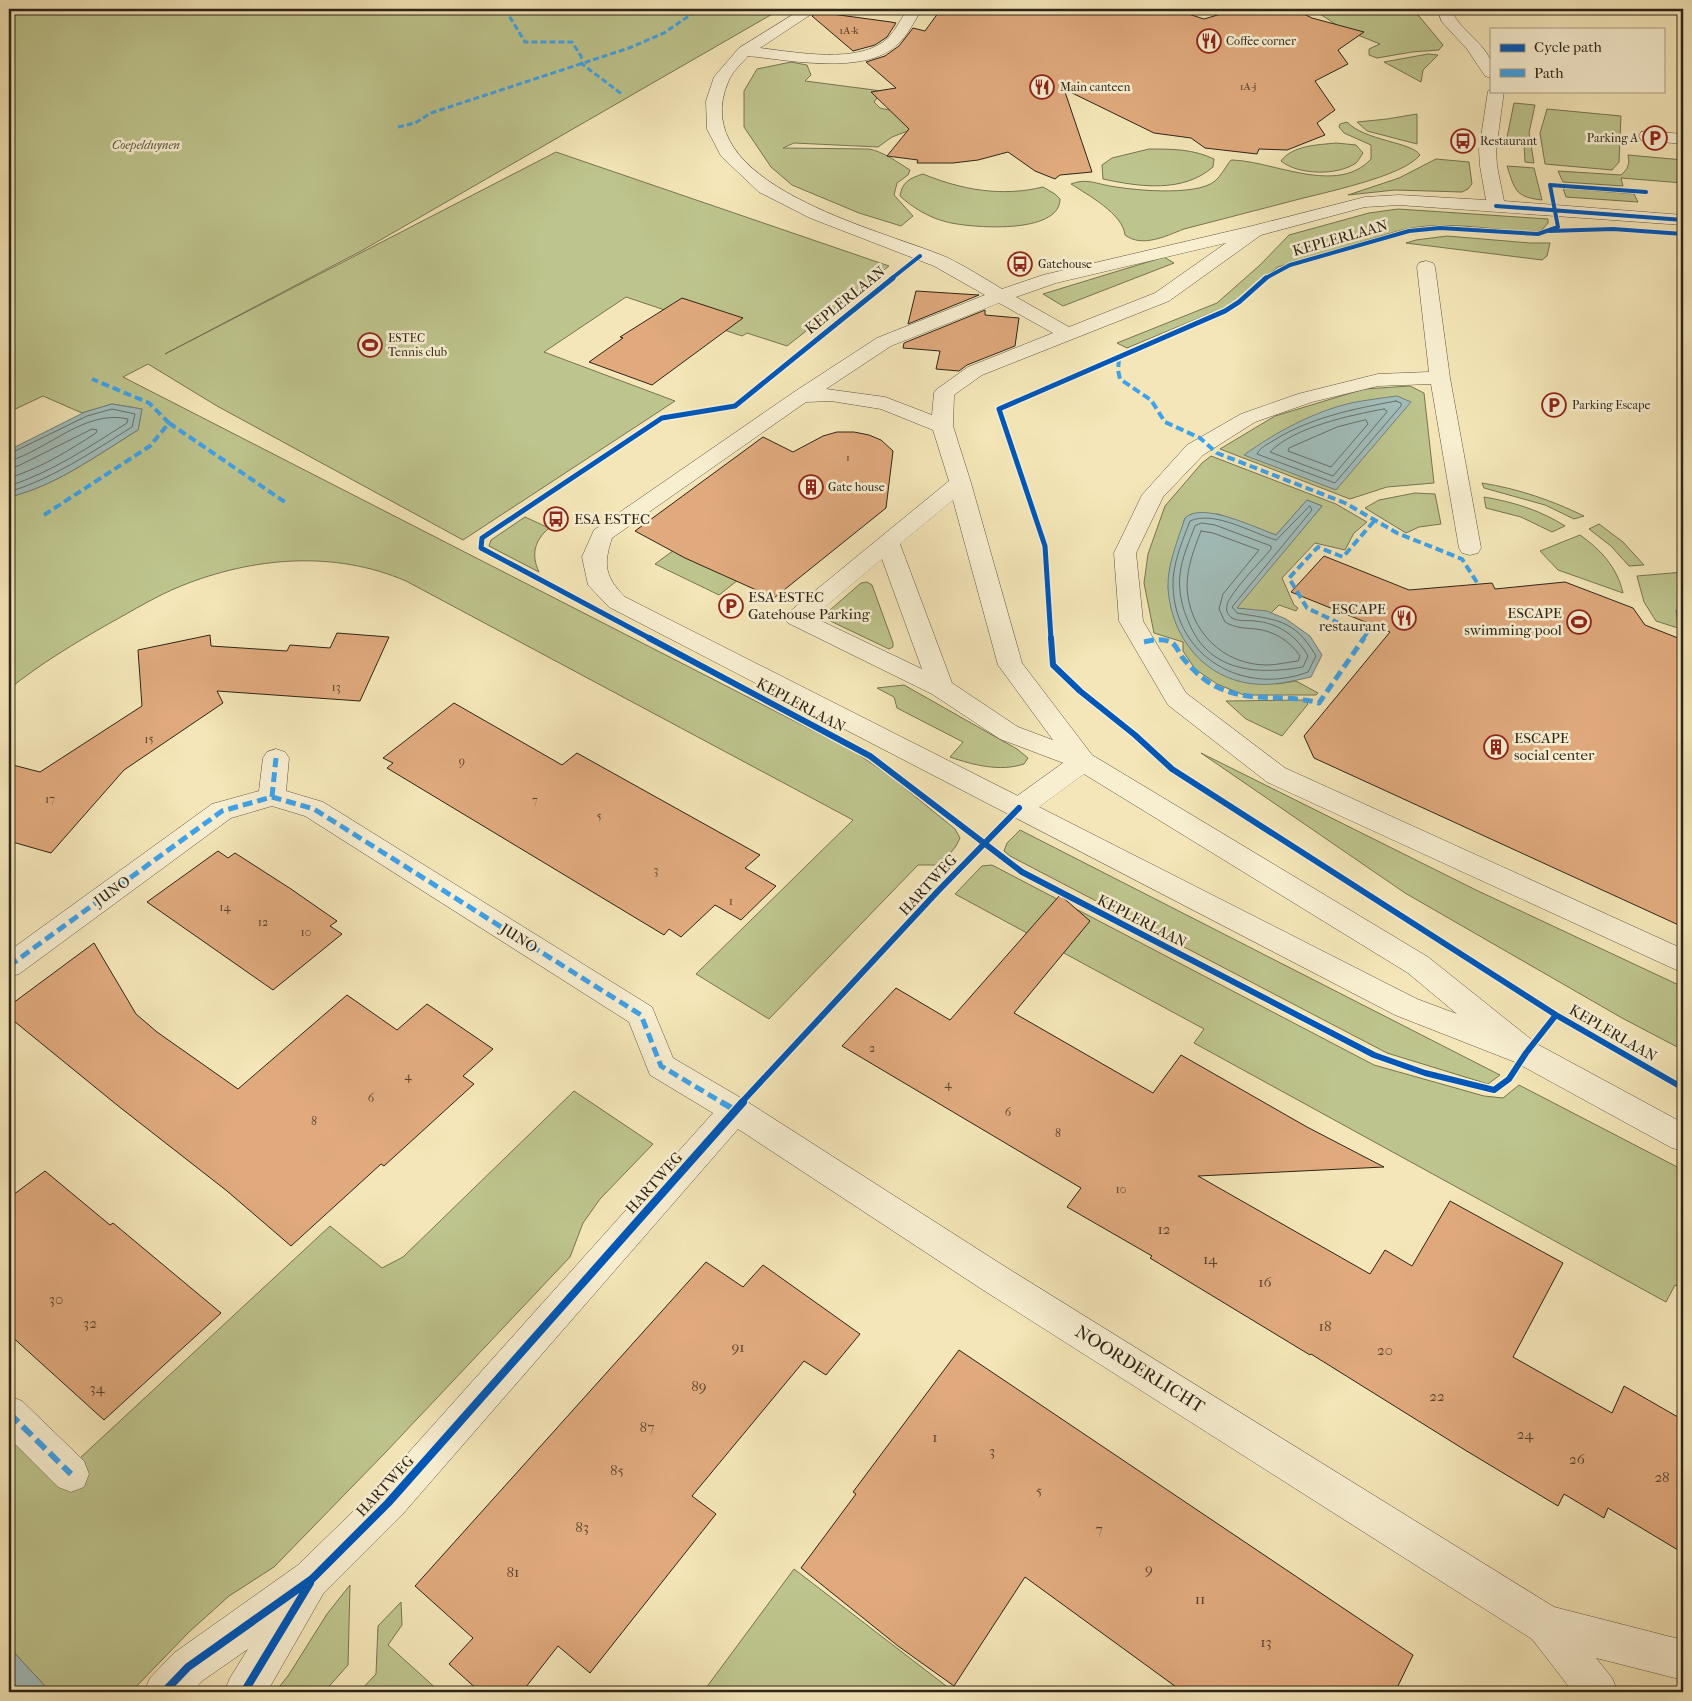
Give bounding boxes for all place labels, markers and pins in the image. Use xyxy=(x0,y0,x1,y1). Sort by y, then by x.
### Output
restaurant icon: Coffee corner xyxy=(1196,28,1222,54)
place label: Coffee corner xyxy=(1226,34,1297,48)
restaurant icon: Main canteen xyxy=(1029,74,1055,100)
place label: Main canteen xyxy=(1060,80,1130,94)
parking icon: Parking A xyxy=(1642,125,1668,151)
bus stop icon: Restaurant xyxy=(1450,128,1476,154)
place label: Parking A xyxy=(1587,131,1638,145)
place label: Restaurant xyxy=(1480,134,1538,148)
bus stop icon: Gatehouse xyxy=(1007,251,1033,277)
place label: Gatehouse xyxy=(1038,257,1092,271)
place label: ESTEC Tennis club xyxy=(388,331,447,359)
sports icon: ESTEC Tennis club xyxy=(357,332,383,358)
parking icon: Parking Escape xyxy=(1541,392,1567,418)
place label: Parking Escape xyxy=(1572,398,1650,412)
building icon: Gate house xyxy=(798,474,824,500)
place label: Gate house xyxy=(828,480,885,494)
bus stop icon: ESA ESTEC xyxy=(543,506,569,532)
place label: ESA ESTEC xyxy=(574,510,650,528)
place label: ESA ESTEC Gatehouse Parking xyxy=(748,588,871,623)
parking icon: ESA ESTEC Gatehouse Parking xyxy=(718,593,744,619)
place label: ESCAPE restaurant xyxy=(1319,600,1387,635)
place label: ESCAPE swimming pool xyxy=(1464,604,1562,639)
restaurant icon: ESCAPE restaurant xyxy=(1391,605,1417,631)
sports icon: ESCAPE swimming pool xyxy=(1566,609,1592,635)
place label: ESCAPE social center xyxy=(1514,729,1595,764)
building icon: ESCAPE social center xyxy=(1483,734,1509,760)

